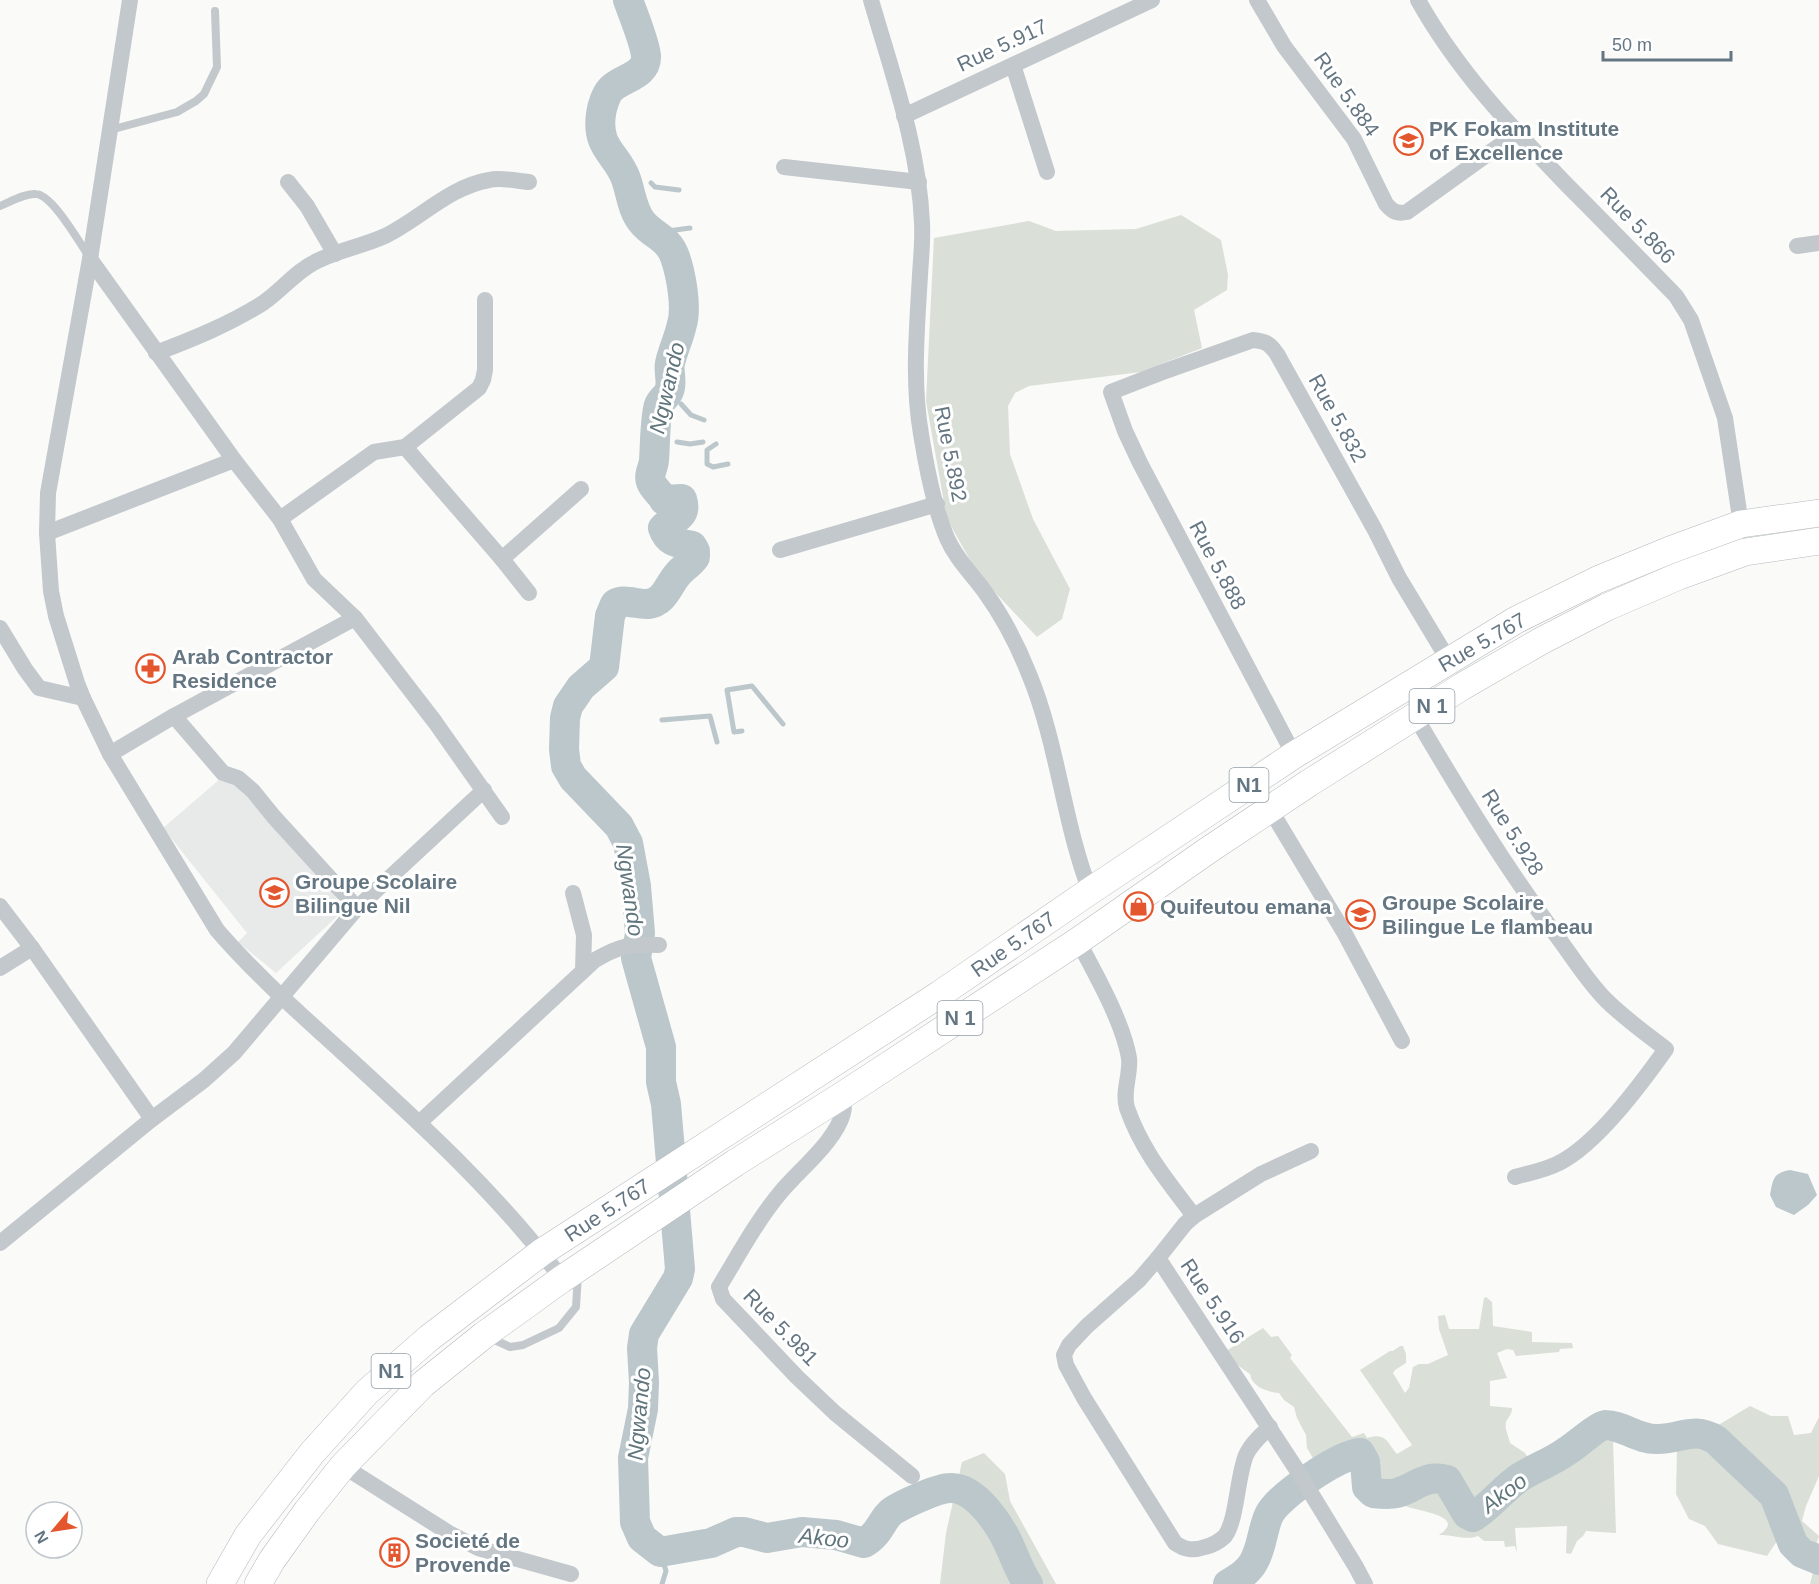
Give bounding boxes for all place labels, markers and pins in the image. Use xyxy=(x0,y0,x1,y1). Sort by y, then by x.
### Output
place label: PK Fokam Institute of Excellence xyxy=(1429,117,1619,164)
school or university icon: PK Fokam Institute of Excellence xyxy=(1392,124,1424,156)
place label: Arab Contractor Residence xyxy=(172,645,333,692)
pharmacy icon: Arab Contractor Residence xyxy=(135,652,167,684)
place label: Groupe Scolaire Bilingue Nil xyxy=(295,870,457,917)
school or university icon: Groupe Scolaire Bilingue Nil xyxy=(258,877,290,909)
shop icon: Quifeutou emana xyxy=(1123,890,1155,922)
place label: Groupe Scolaire Bilingue Le flambeau xyxy=(1382,891,1593,938)
place label: Quifeutou emana xyxy=(1160,895,1332,918)
school or university icon: Groupe Scolaire Bilingue Le flambeau xyxy=(1345,898,1377,930)
place label: Societé de Provende xyxy=(415,1529,520,1576)
building icon: Societé de Provende xyxy=(378,1536,410,1568)

